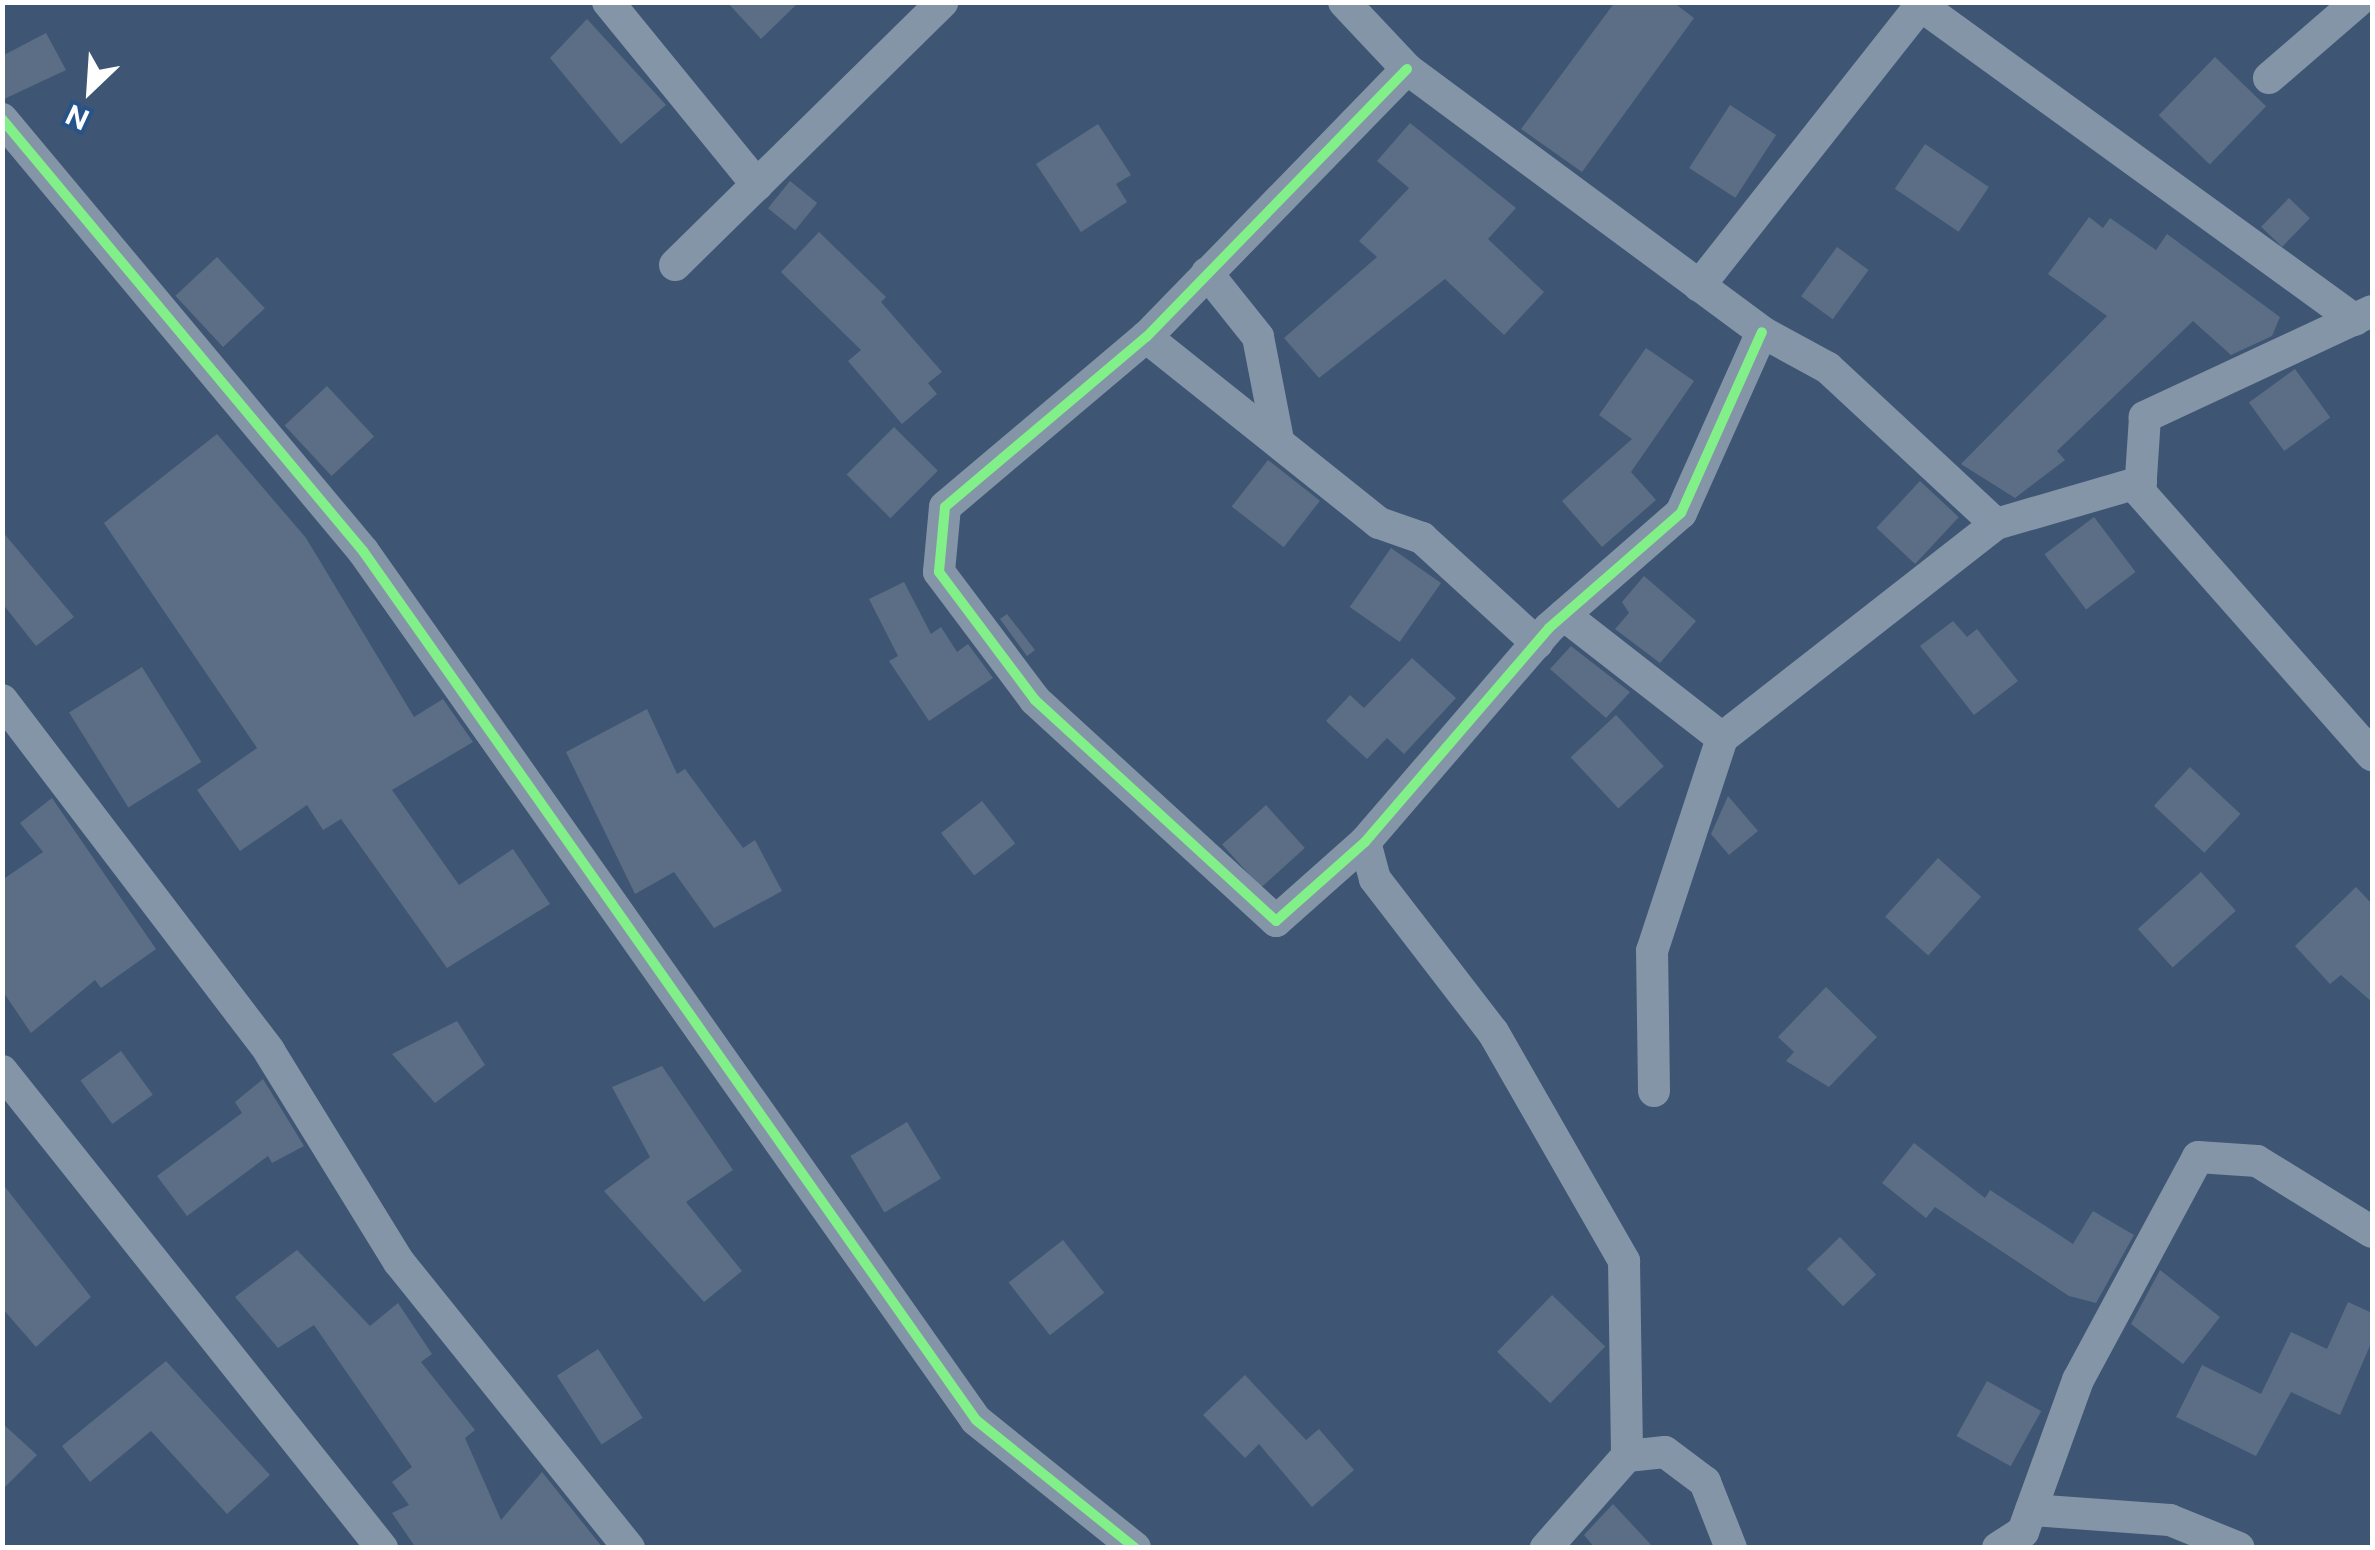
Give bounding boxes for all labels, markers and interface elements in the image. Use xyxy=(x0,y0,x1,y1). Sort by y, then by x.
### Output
north arrow xyxy=(40,40,140,140)
text: N xyxy=(60,98,94,137)

